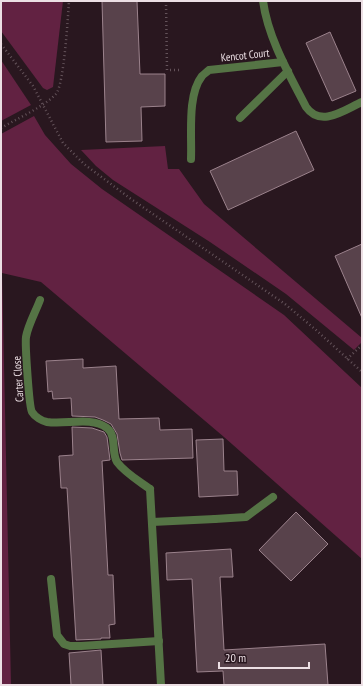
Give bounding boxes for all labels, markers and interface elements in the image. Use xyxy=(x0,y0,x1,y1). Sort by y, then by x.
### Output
street label: Kencot Court xyxy=(220,45,270,65)
street label: Carter Close xyxy=(9,355,27,402)
scale bar xyxy=(219,644,309,670)
text: 20 m xyxy=(225,650,246,665)

